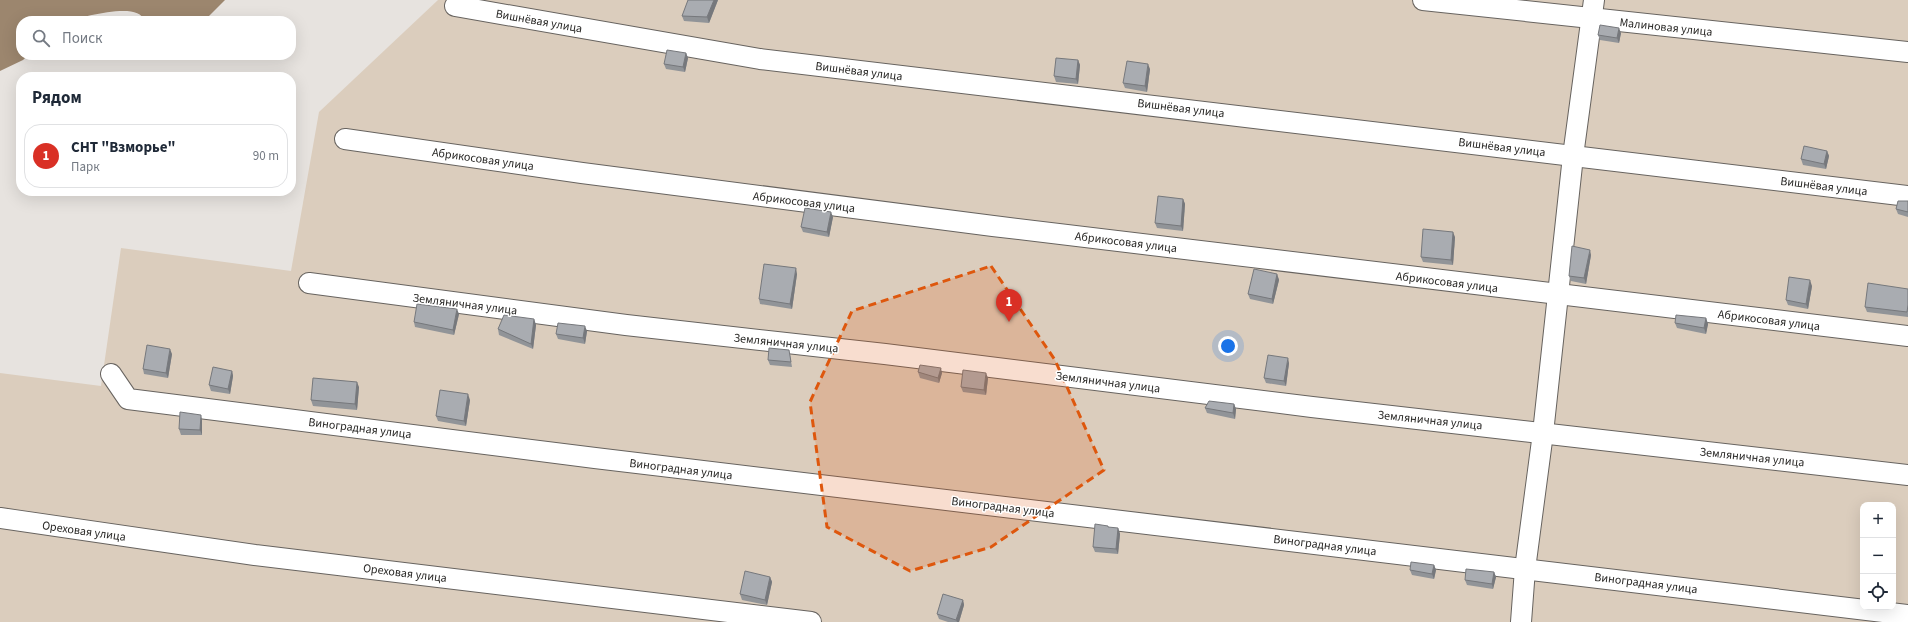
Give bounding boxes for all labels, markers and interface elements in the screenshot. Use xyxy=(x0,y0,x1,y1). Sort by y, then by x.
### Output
street label: Вишнёвая улица xyxy=(494,6,584,37)
street label: Малиновая улица xyxy=(1619,14,1713,41)
search box xyxy=(16,16,296,60)
icon: search xyxy=(30,27,52,49)
text: Поиск xyxy=(62,28,103,49)
street label: Вишнёвая улица xyxy=(814,58,903,85)
text: Рядом xyxy=(32,86,82,110)
street label: Вишнёвая улица xyxy=(1136,95,1225,122)
street label: Вишнёвая улица xyxy=(1457,134,1546,161)
text: СНТ "Взморье" xyxy=(71,137,176,158)
street label: Абрикосовая улица xyxy=(431,144,535,175)
text: 1 xyxy=(43,147,49,165)
text: 90 m xyxy=(253,147,279,165)
text: Парк xyxy=(71,158,100,176)
street label: Вишнёвая улица xyxy=(1779,173,1868,200)
street label: Абрикосовая улица xyxy=(752,188,856,217)
street label: Абрикосовая улица xyxy=(1074,228,1178,257)
street label: Абрикосовая улица xyxy=(1395,268,1499,297)
pin: 1 xyxy=(996,289,1022,322)
street label: Земляничная улица xyxy=(412,290,518,319)
street label: Абрикосовая улица xyxy=(1717,306,1821,335)
street label: Земляничная улица xyxy=(733,330,839,357)
your location xyxy=(1218,336,1238,356)
street label: Земляничная улица xyxy=(1055,368,1161,397)
street label: Земляничная улица xyxy=(1377,407,1483,434)
street label: Виноградная улица xyxy=(307,414,412,443)
street label: Земляничная улица xyxy=(1699,444,1805,471)
street label: Виноградная улица xyxy=(628,455,733,484)
street label: Виноградная улица xyxy=(950,493,1055,522)
map controls xyxy=(1860,502,1896,610)
button: + xyxy=(1860,502,1896,538)
street label: Ореховая улица xyxy=(41,517,127,546)
street label: Виноградная улица xyxy=(1272,531,1377,560)
button: − xyxy=(1860,538,1896,574)
street label: Ореховая улица xyxy=(362,560,448,587)
street label: Виноградная улица xyxy=(1593,569,1698,598)
button: locate xyxy=(1860,574,1896,610)

